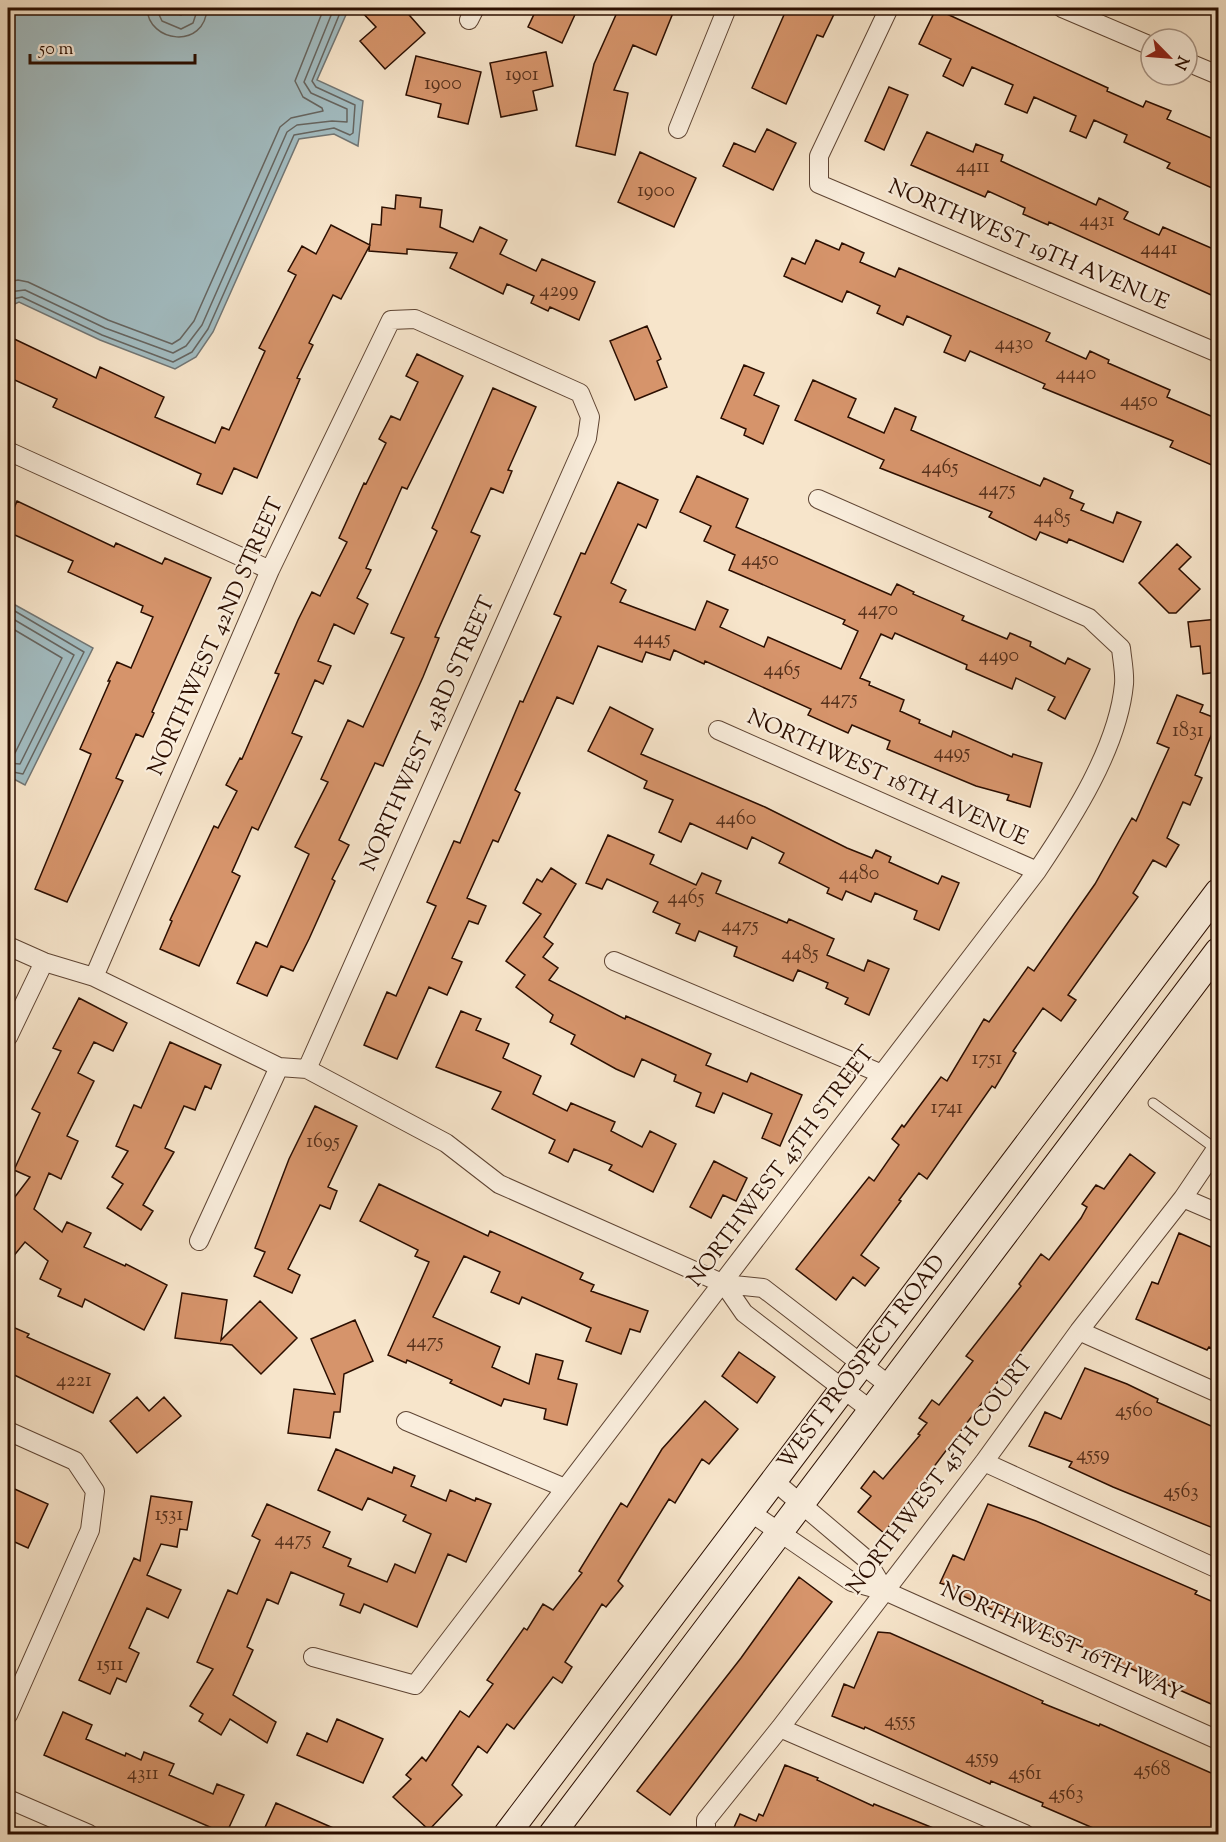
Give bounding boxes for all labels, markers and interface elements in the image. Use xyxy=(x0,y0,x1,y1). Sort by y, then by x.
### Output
scale bar xyxy=(30,27,195,65)
north arrow xyxy=(1139,27,1199,87)
text: 50 m xyxy=(38,37,74,63)
text: N xyxy=(1167,52,1193,73)
house number: 1901 xyxy=(505,61,539,90)
house number: 1900 xyxy=(424,70,462,99)
house number: 4411 xyxy=(956,153,990,182)
street label: NORTHWEST 19TH AVENUE xyxy=(883,172,1173,320)
house number: 1900 xyxy=(637,177,675,206)
house number: 4431 xyxy=(1079,207,1115,236)
house number: 4441 xyxy=(1140,235,1178,264)
house number: 4299 xyxy=(540,277,578,306)
house number: 4430 xyxy=(995,330,1033,359)
house number: 4440 xyxy=(1056,360,1096,389)
house number: 4450 xyxy=(1120,387,1158,416)
house number: 4465 xyxy=(922,454,959,483)
house number: 4475 xyxy=(978,476,1016,505)
street label: NORTHWEST 42ND STREET xyxy=(141,492,293,781)
house number: 4485 xyxy=(1034,504,1071,533)
house number: 4450 xyxy=(741,546,779,575)
street label: NORTHWEST 43RD STREET xyxy=(354,591,505,877)
house number: 4470 xyxy=(858,596,898,625)
house number: 4445 xyxy=(633,625,671,654)
house number: 4490 xyxy=(979,642,1019,671)
house number: 4465 xyxy=(764,656,801,685)
house number: 4475 xyxy=(820,685,858,714)
street label: NORTHWEST 18TH AVENUE xyxy=(741,702,1033,856)
house number: 1831 xyxy=(1172,717,1204,746)
house number: 4495 xyxy=(934,739,971,768)
house number: 4460 xyxy=(716,805,756,834)
house number: 4480 xyxy=(839,860,879,889)
house number: 4465 xyxy=(668,884,705,913)
house number: 4475 xyxy=(721,912,759,941)
house number: 4485 xyxy=(782,940,819,969)
street label: NORTHWEST 45TH STREET xyxy=(681,1039,884,1294)
house number: 1751 xyxy=(972,1045,1002,1074)
house number: 1741 xyxy=(931,1094,963,1123)
house number: 1695 xyxy=(306,1128,340,1157)
street label: WEST PROSPECT ROAD xyxy=(771,1249,954,1477)
house number: 4475 xyxy=(406,1328,444,1357)
street label: NORTHWEST 45TH COURT xyxy=(840,1349,1042,1602)
house number: 4221 xyxy=(56,1367,92,1396)
house number: 4560 xyxy=(1115,1397,1153,1426)
house number: 4559 xyxy=(1076,1441,1110,1470)
house number: 4563 xyxy=(1164,1478,1198,1507)
house number: 1531 xyxy=(155,1501,183,1530)
house number: 4475 xyxy=(274,1526,312,1555)
street label: NORTHWEST 16TH WAY xyxy=(935,1575,1187,1711)
house number: 1511 xyxy=(96,1651,124,1680)
house number: 4555 xyxy=(885,1707,916,1736)
house number: 4559 xyxy=(965,1744,999,1773)
house number: 4568 xyxy=(1134,1756,1170,1785)
house number: 4311 xyxy=(127,1760,159,1789)
house number: 4561 xyxy=(1008,1760,1042,1789)
house number: 4563 xyxy=(1049,1780,1083,1809)

